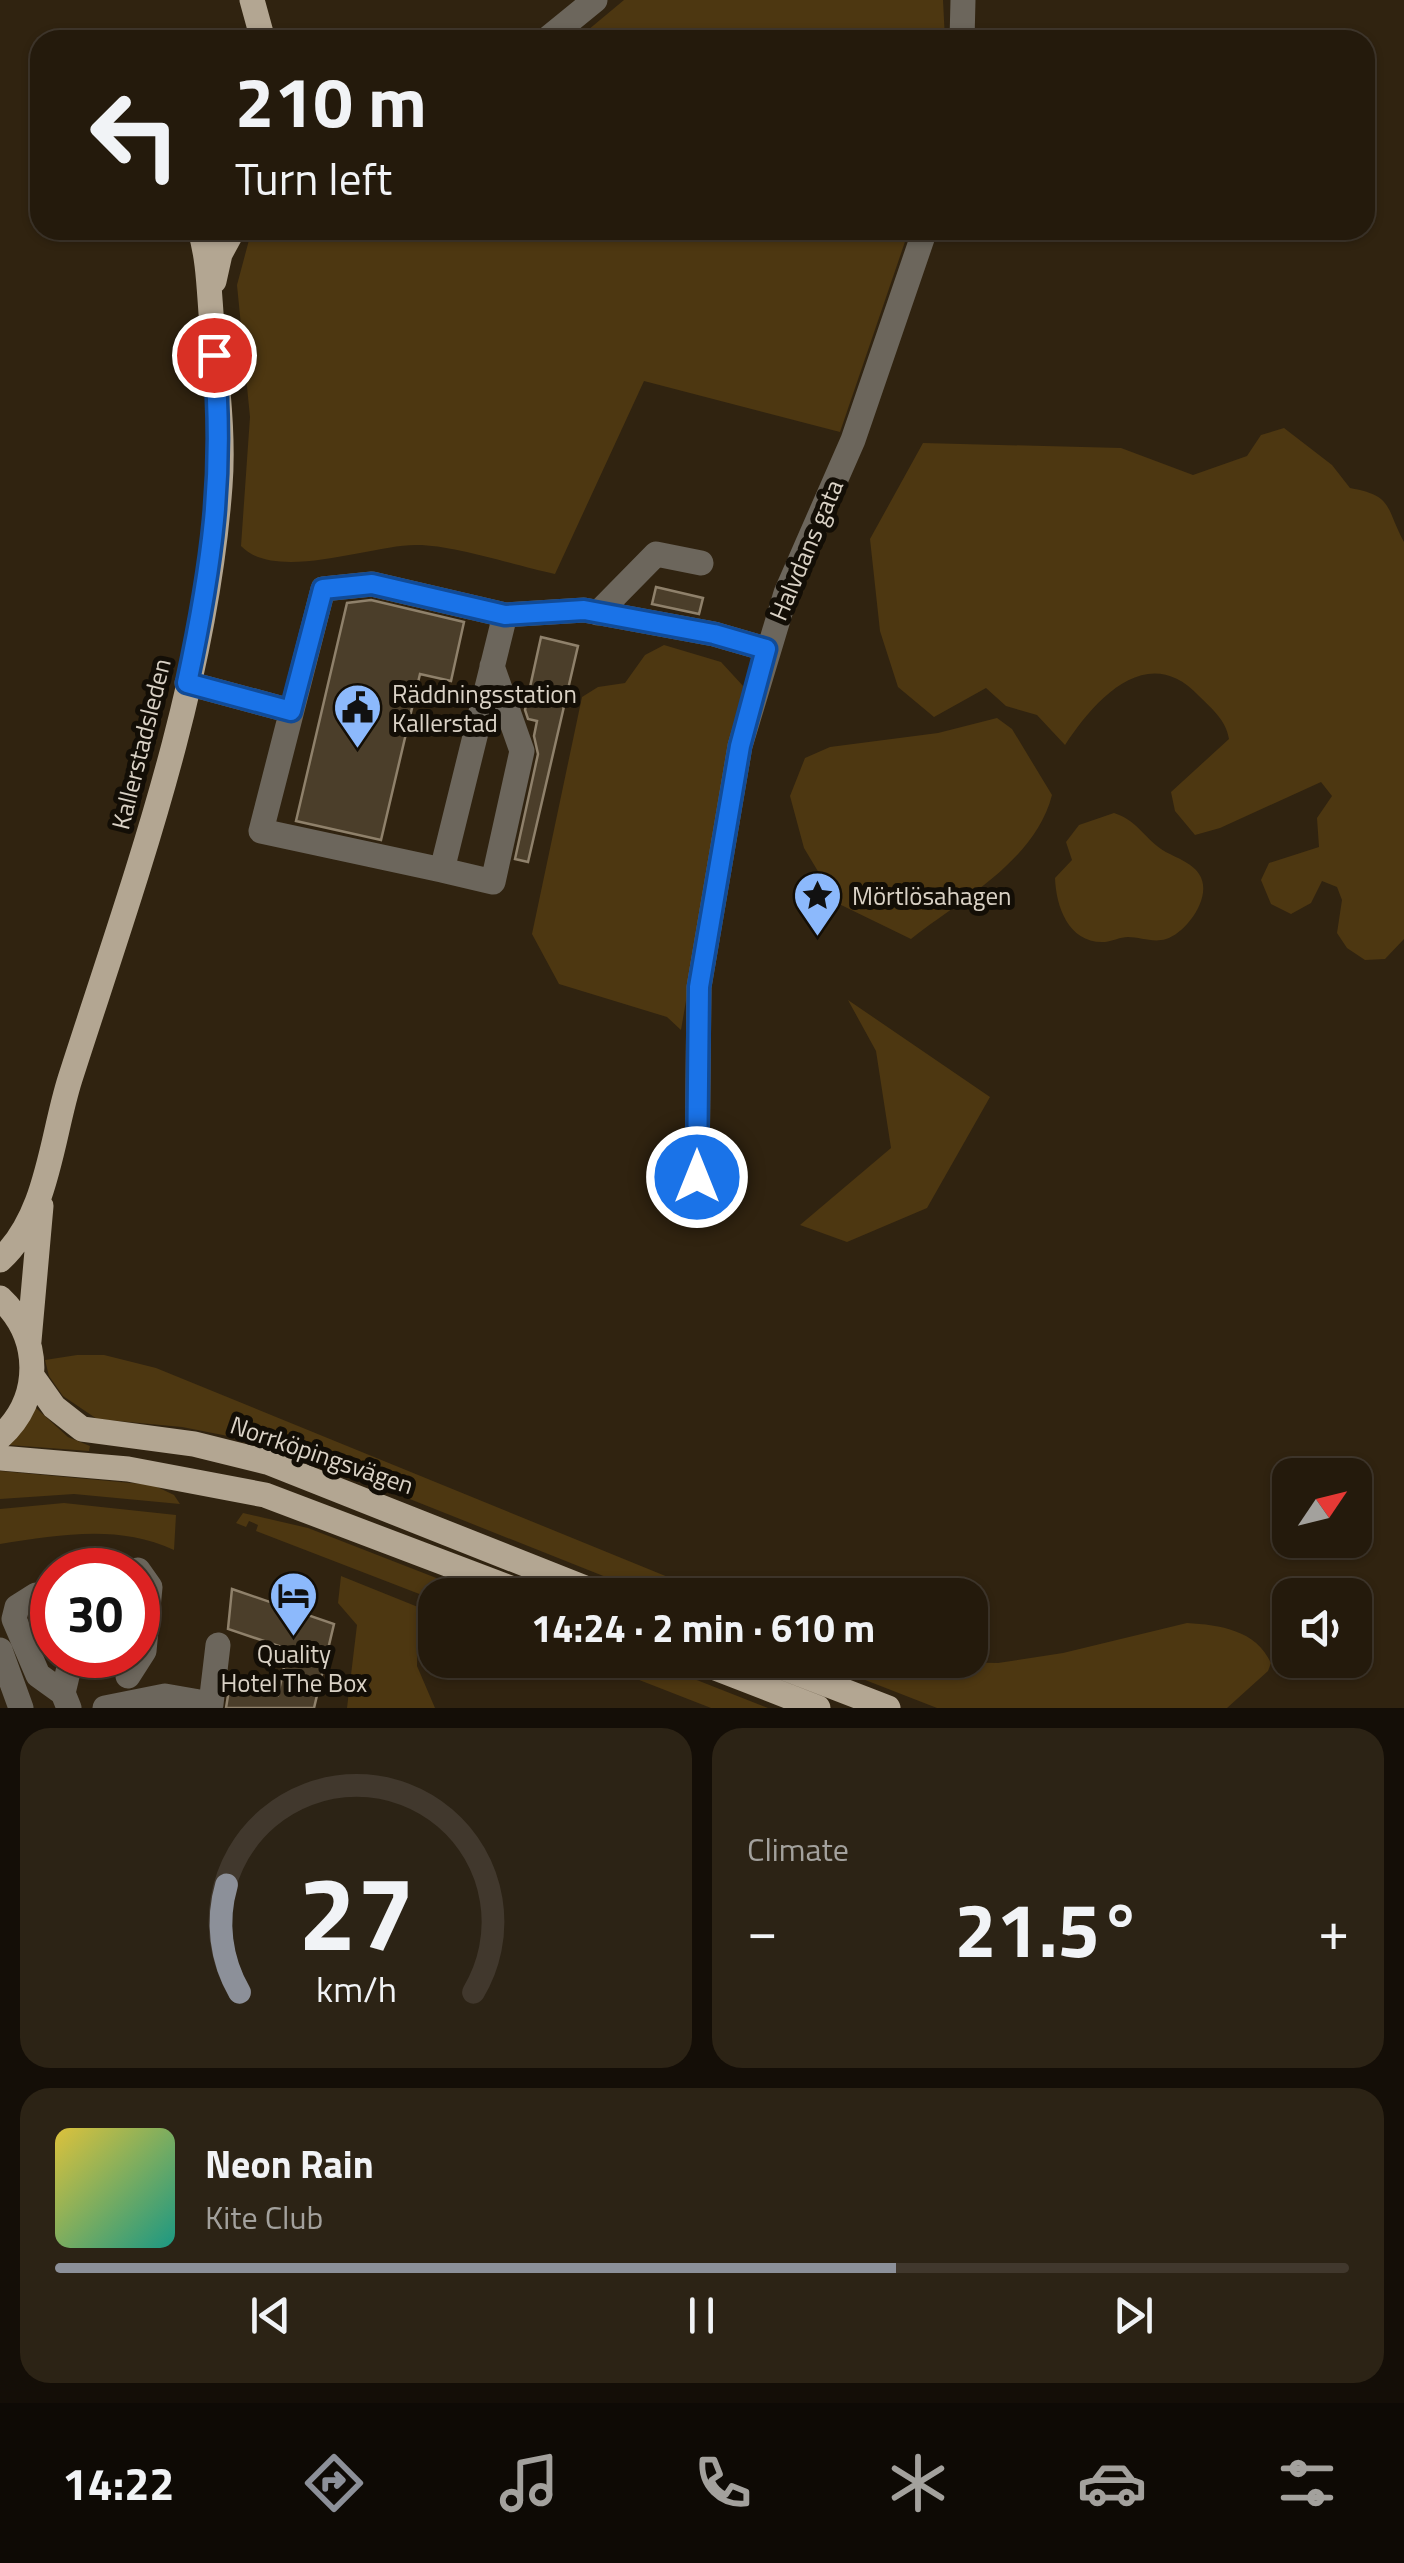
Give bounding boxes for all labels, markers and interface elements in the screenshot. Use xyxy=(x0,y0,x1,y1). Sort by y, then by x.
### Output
text: 210 m xyxy=(235,48,427,154)
icon: left xyxy=(70,70,200,200)
text: Turn left xyxy=(235,144,392,212)
pin xyxy=(172,313,257,398)
icon: arrive xyxy=(187,328,242,383)
street label: Halvdans gata xyxy=(759,473,853,626)
street label: Kallerstadsleden xyxy=(101,654,181,834)
place label: Räddningsstation Kallerstad xyxy=(392,675,577,742)
public building icon: Räddningsstation Kallerstad xyxy=(331,682,383,750)
place icon: Mörtlösahagen xyxy=(791,870,843,938)
place label: Mörtlösahagen xyxy=(852,877,1011,915)
position arrow xyxy=(645,1125,749,1229)
street label: Norrköpingsvägen xyxy=(225,1406,419,1504)
north arrow xyxy=(1272,1458,1372,1558)
map controls xyxy=(1272,1458,1372,1678)
speed limit sign: 30 xyxy=(30,1548,160,1678)
hotel icon: Quality Hotel The Box xyxy=(268,1570,320,1638)
button: sound xyxy=(1272,1578,1372,1678)
text: 14:24 · 2 min · 610 m xyxy=(531,1599,875,1657)
place label: Quality Hotel The Box xyxy=(221,1635,367,1702)
text: Climate xyxy=(747,1825,849,1873)
text: 27 xyxy=(298,1832,414,1990)
text: 21.5° xyxy=(954,1872,1142,1986)
text: − xyxy=(747,1888,778,1971)
text: + xyxy=(1318,1888,1349,1971)
text: km/h xyxy=(316,1961,396,2016)
text: Neon Rain xyxy=(205,2135,374,2193)
text: Kite Club xyxy=(205,2193,323,2241)
icon: previous xyxy=(243,2288,298,2343)
icon: pause xyxy=(674,2288,729,2343)
icon: next xyxy=(1106,2288,1161,2343)
icon: directions xyxy=(299,2448,369,2518)
icon: music xyxy=(494,2448,564,2518)
icon: phone xyxy=(688,2448,758,2518)
icon: climate xyxy=(883,2448,953,2518)
icon: car xyxy=(1077,2448,1147,2518)
icon: filters xyxy=(1272,2448,1342,2518)
text: 14:22 xyxy=(62,2449,175,2517)

